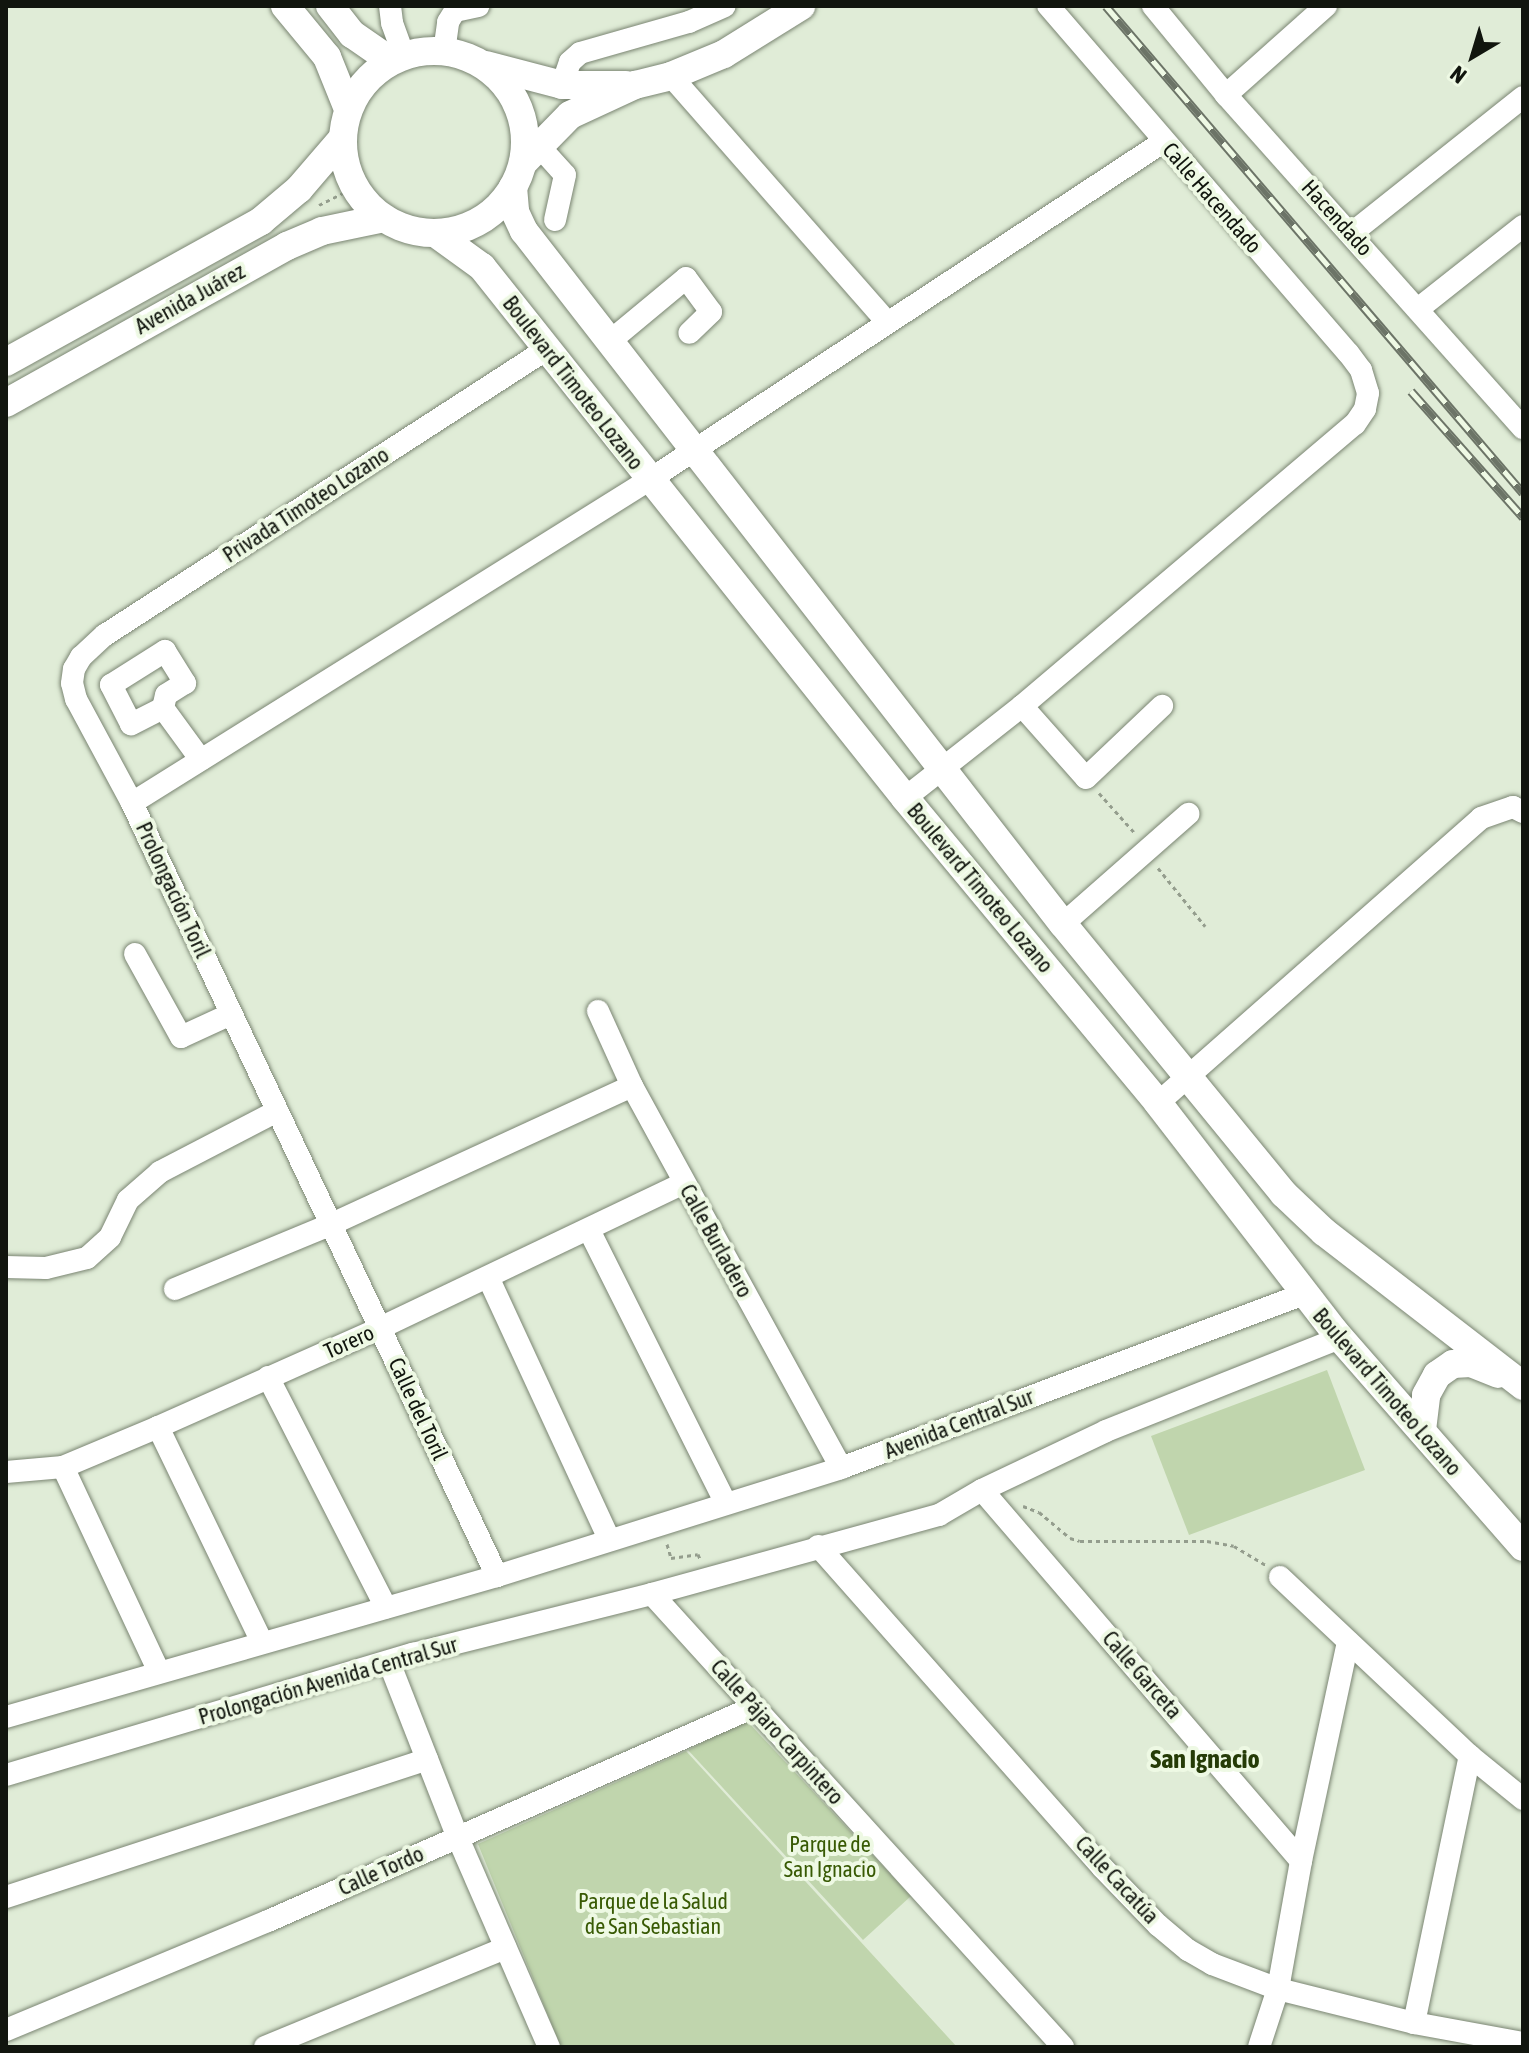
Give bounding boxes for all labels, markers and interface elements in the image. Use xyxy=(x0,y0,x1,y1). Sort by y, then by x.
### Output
north arrow xyxy=(1433,16,1513,96)
text: N xyxy=(1445,61,1471,89)
street label: Calle Hacendado xyxy=(1157,137,1267,259)
street label: Hacendado xyxy=(1296,175,1378,261)
street label: Avenida Juárez xyxy=(131,258,249,340)
street label: Boulevard Timoteo Lozano xyxy=(497,291,649,475)
street label: Privada Timoteo Lozano xyxy=(218,441,394,569)
street label: Boulevard Timoteo Lozano xyxy=(901,798,1059,978)
street label: Prolongación Toril xyxy=(130,818,216,962)
street label: Calle Burladero xyxy=(674,1180,758,1302)
street label: Boulevard Timoteo Lozano xyxy=(1307,1303,1467,1481)
street label: Torero xyxy=(320,1319,378,1365)
street label: Calle del Toril xyxy=(383,1354,453,1464)
street label: Avenida Central Sur xyxy=(881,1383,1037,1465)
street label: Calle Garceta xyxy=(1097,1626,1187,1724)
street label: Prolongación Avenida Central Sur xyxy=(196,1631,460,1731)
street label: Calle Pájaro Carpintero xyxy=(705,1654,849,1810)
district label: San Ignacio xyxy=(1150,1744,1260,1776)
park label: Parque de San Ignacio xyxy=(784,1831,876,1882)
street label: Calle Cacatúa xyxy=(1070,1831,1164,1929)
street label: Calle Tordo xyxy=(334,1841,428,1901)
park label: Parque de la Salud de San Sebastian xyxy=(578,1888,728,1940)

